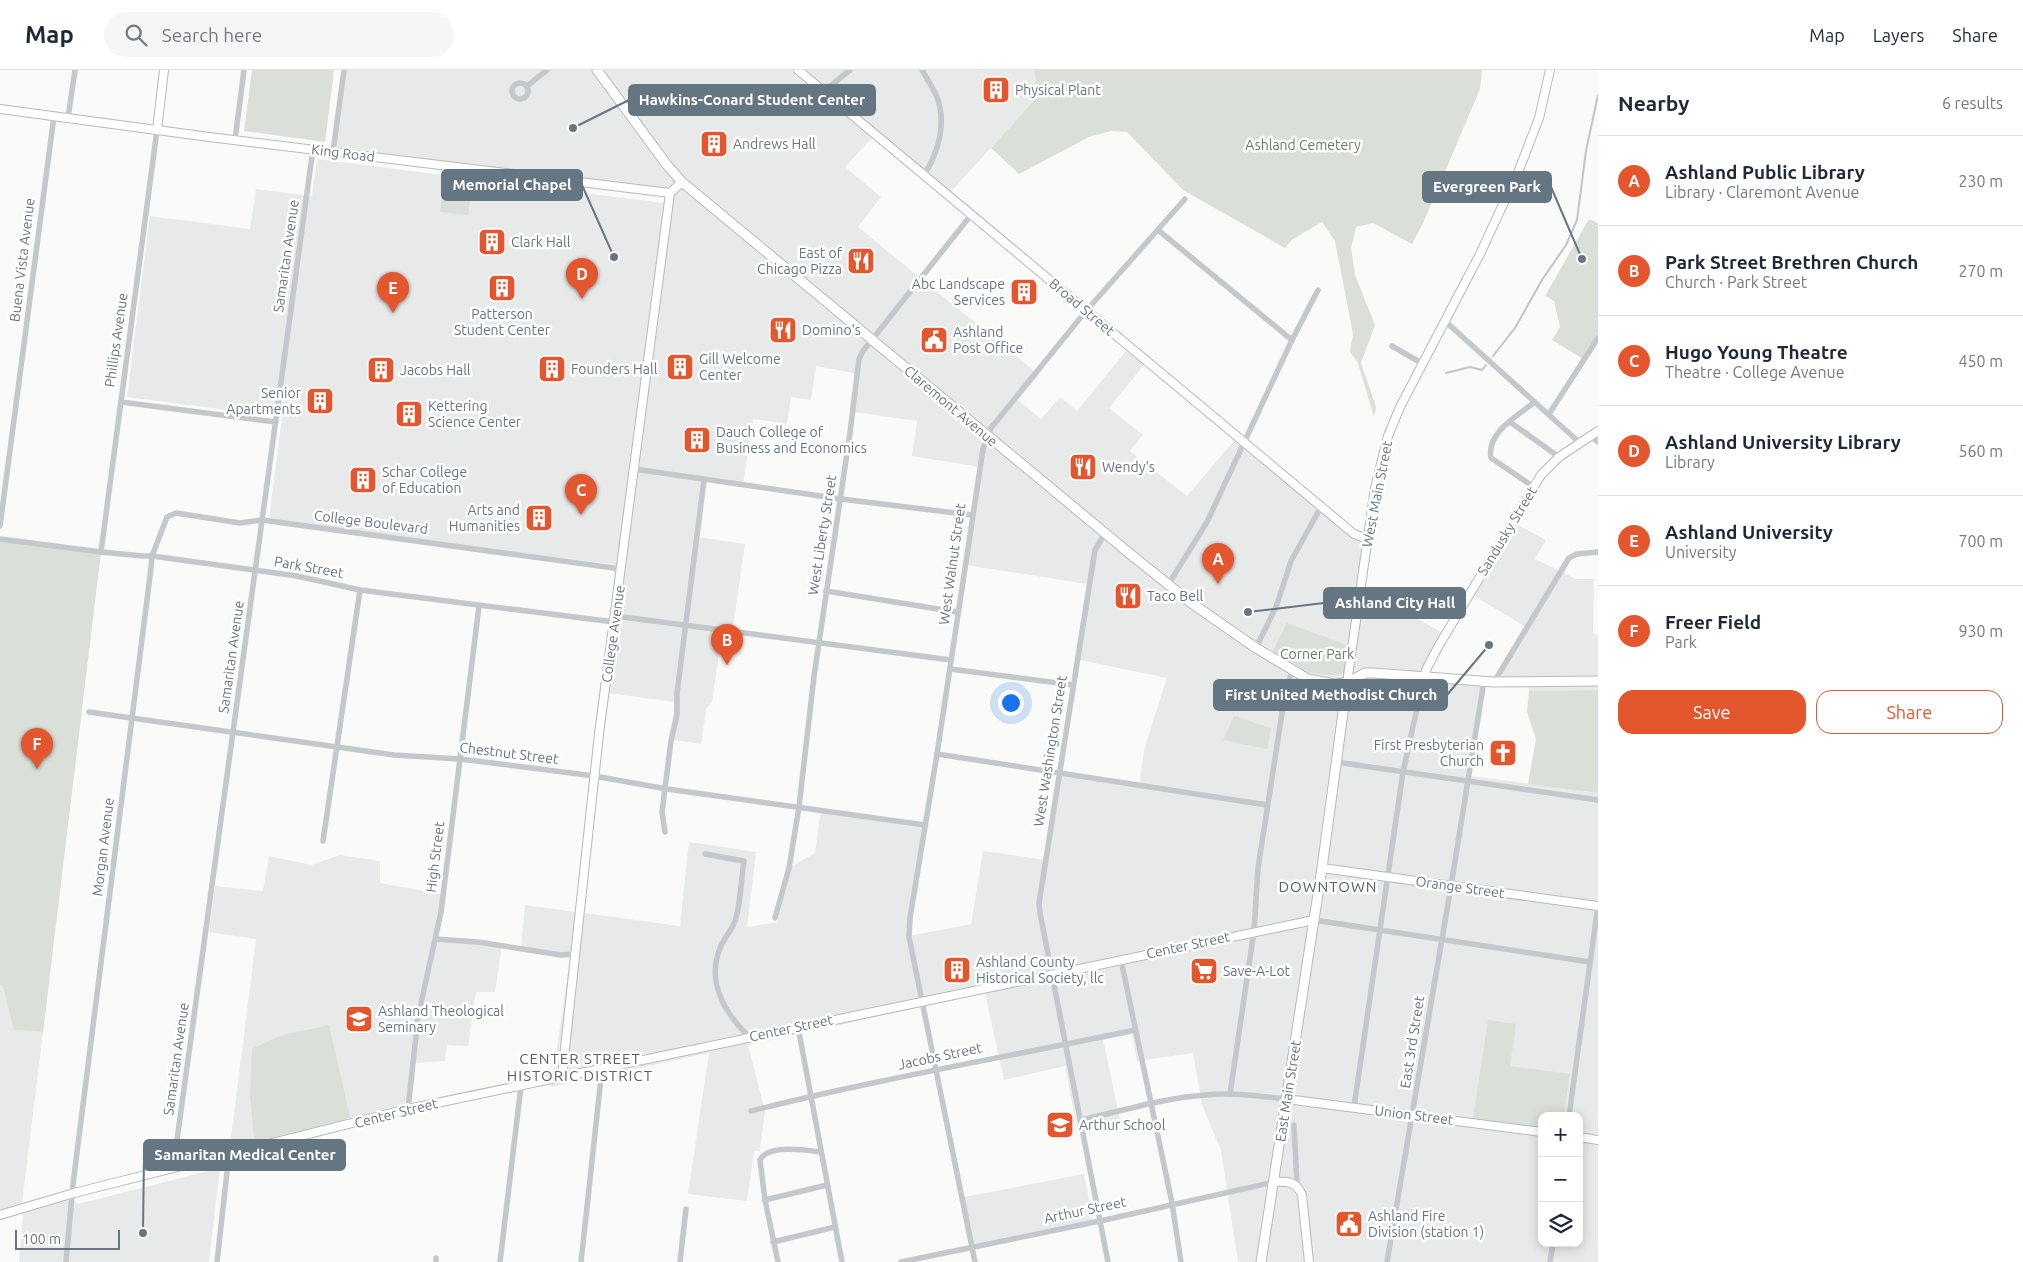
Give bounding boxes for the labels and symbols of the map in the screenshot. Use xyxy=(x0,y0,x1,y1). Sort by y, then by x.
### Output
building icon: Physical Plant xyxy=(981,75,1011,105)
place label: Physical Plant xyxy=(1015,82,1101,98)
callout: Hawkins-Conard Student Center xyxy=(629,85,875,115)
text: Hawkins-Conard Student Center xyxy=(639,91,866,108)
building icon: Andrews Hall xyxy=(699,129,729,159)
place label: Andrews Hall xyxy=(733,136,816,152)
park label: Ashland Cemetery xyxy=(1245,137,1361,153)
street label: King Road xyxy=(310,141,376,165)
callout: Memorial Chapel xyxy=(442,170,582,200)
callout: Evergreen Park xyxy=(1423,172,1551,202)
text: Memorial Chapel xyxy=(452,176,572,193)
text: Evergreen Park xyxy=(1433,178,1542,195)
street label: Buena Vista Avenue xyxy=(6,197,38,323)
street label: Samaritan Avenue xyxy=(270,199,302,313)
building icon: Clark Hall xyxy=(477,227,507,257)
place label: Clark Hall xyxy=(511,234,571,250)
place label: East of Chicago Pizza xyxy=(757,245,843,277)
restaurant icon: East of Chicago Pizza xyxy=(846,246,876,276)
pin: D xyxy=(566,258,598,299)
pin: E xyxy=(377,272,409,313)
building icon: Patterson Student Center xyxy=(487,273,517,303)
street label: Broad Street xyxy=(1046,275,1118,339)
place label: Abc Landscape Services xyxy=(912,276,1005,308)
building icon: Abc Landscape Services xyxy=(1009,277,1039,307)
street label: Phillips Avenue xyxy=(101,292,131,388)
place label: Patterson Student Center xyxy=(454,306,551,338)
restaurant icon: Domino's xyxy=(768,315,798,345)
place label: Domino's xyxy=(802,322,861,338)
place label: Ashland Post Office xyxy=(953,324,1023,356)
public building icon: Ashland Post Office xyxy=(919,325,949,355)
place label: Gill Welcome Center xyxy=(699,351,781,383)
building icon: Gill Welcome Center xyxy=(665,352,695,382)
building icon: Founders Hall xyxy=(537,354,567,384)
building icon: Jacobs Hall xyxy=(366,355,396,385)
place label: Founders Hall xyxy=(571,361,658,377)
place label: Jacobs Hall xyxy=(400,362,471,378)
street label: Claremont Avenue xyxy=(901,362,1001,450)
place label: Senior Apartments xyxy=(226,385,302,417)
building icon: Senior Apartments xyxy=(305,386,335,416)
place label: Kettering Science Center xyxy=(428,398,522,430)
building icon: Kettering Science Center xyxy=(394,399,424,429)
place label: Dauch College of Business and Economics xyxy=(716,424,867,456)
building icon: Dauch College of Business and Economics xyxy=(682,425,712,455)
street label: West Main Street xyxy=(1359,439,1395,549)
restaurant icon: Wendy's xyxy=(1068,452,1098,482)
place label: Wendy's xyxy=(1102,459,1155,475)
place label: Schar College of Education xyxy=(382,464,467,496)
building icon: Schar College of Education xyxy=(348,465,378,495)
street label: West Liberty Street xyxy=(805,473,839,596)
pin: C xyxy=(565,474,597,515)
street label: Sandusky Street xyxy=(1474,483,1540,578)
place label: Arts and Humanities xyxy=(449,502,520,534)
street label: West Walnut Street xyxy=(936,502,969,626)
building icon: Arts and Humanities xyxy=(524,503,554,533)
street label: College Boulevard xyxy=(313,507,429,537)
pin: A xyxy=(1202,543,1234,584)
street label: Park Street xyxy=(273,553,345,581)
restaurant icon: Taco Bell xyxy=(1113,581,1143,611)
street label: College Avenue xyxy=(598,584,628,684)
place label: Taco Bell xyxy=(1147,588,1204,604)
callout: Ashland City Hall xyxy=(1324,588,1465,618)
text: Ashland City Hall xyxy=(1335,594,1456,611)
street label: Samaritan Avenue xyxy=(215,600,247,714)
pin: B xyxy=(711,624,743,665)
park label: Corner Park xyxy=(1280,646,1354,662)
street label: West Washington Street xyxy=(1030,674,1070,828)
callout: First United Methodist Church xyxy=(1214,680,1447,710)
text: First United Methodist Church xyxy=(1225,686,1437,703)
your location xyxy=(998,690,1024,716)
pin: F xyxy=(21,728,53,769)
place label: First Presbyterian Church xyxy=(1374,737,1484,769)
church icon: First Presbyterian Church xyxy=(1488,738,1518,768)
street label: Chestnut Street xyxy=(459,739,560,767)
street label: Morgan Avenue xyxy=(89,797,117,897)
street label: High Street xyxy=(423,820,447,893)
street label: Orange Street xyxy=(1415,873,1506,901)
district label: DOWNTOWN xyxy=(1278,878,1378,895)
street label: Center Street xyxy=(1145,928,1232,962)
place label: Ashland County Historical Society, llc xyxy=(976,954,1104,986)
building icon: Ashland County Historical Society, llc xyxy=(942,955,972,985)
supermarket icon: Save-A-Lot xyxy=(1189,956,1219,986)
place label: Save-A-Lot xyxy=(1223,963,1291,979)
street label: East 3rd Street xyxy=(1397,994,1427,1089)
street label: Samaritan Avenue xyxy=(160,1002,192,1116)
place label: Ashland Theological Seminary xyxy=(378,1003,504,1035)
school or university icon: Ashland Theological Seminary xyxy=(344,1004,374,1034)
street label: Center Street xyxy=(748,1011,835,1045)
street label: East Main Street xyxy=(1272,1038,1304,1143)
street label: Jacobs Street xyxy=(897,1039,984,1073)
district label: CENTER STREET HISTORIC DISTRICT xyxy=(507,1050,653,1084)
street label: Center Street xyxy=(353,1095,440,1131)
street label: Union Street xyxy=(1374,1102,1455,1128)
school or university icon: Arthur School xyxy=(1045,1110,1075,1140)
place label: Arthur School xyxy=(1079,1117,1166,1133)
callout: Samaritan Medical Center xyxy=(144,1140,345,1170)
text: Samaritan Medical Center xyxy=(154,1146,336,1163)
street label: Arthur Street xyxy=(1042,1193,1128,1227)
place label: Ashland Fire Division (station 1) xyxy=(1368,1208,1484,1240)
public building icon: Ashland Fire Division (station 1) xyxy=(1334,1209,1364,1239)
scale bar xyxy=(15,1227,120,1250)

